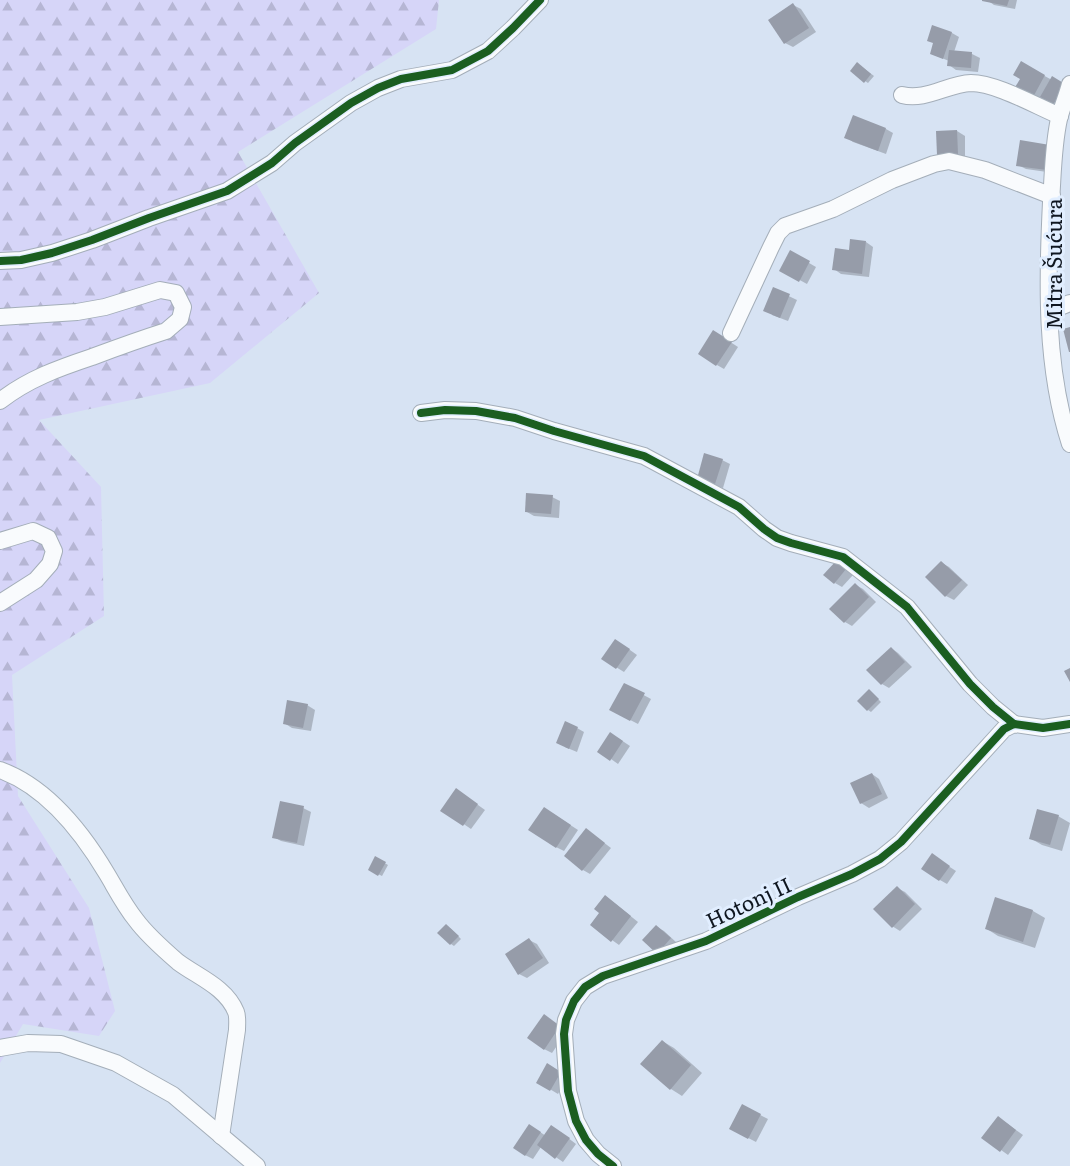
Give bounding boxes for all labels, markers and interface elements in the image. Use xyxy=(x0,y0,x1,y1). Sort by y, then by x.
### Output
street label: Mitra Šućura xyxy=(1037,198,1068,330)
street label: Hotonj II xyxy=(700,868,796,934)

